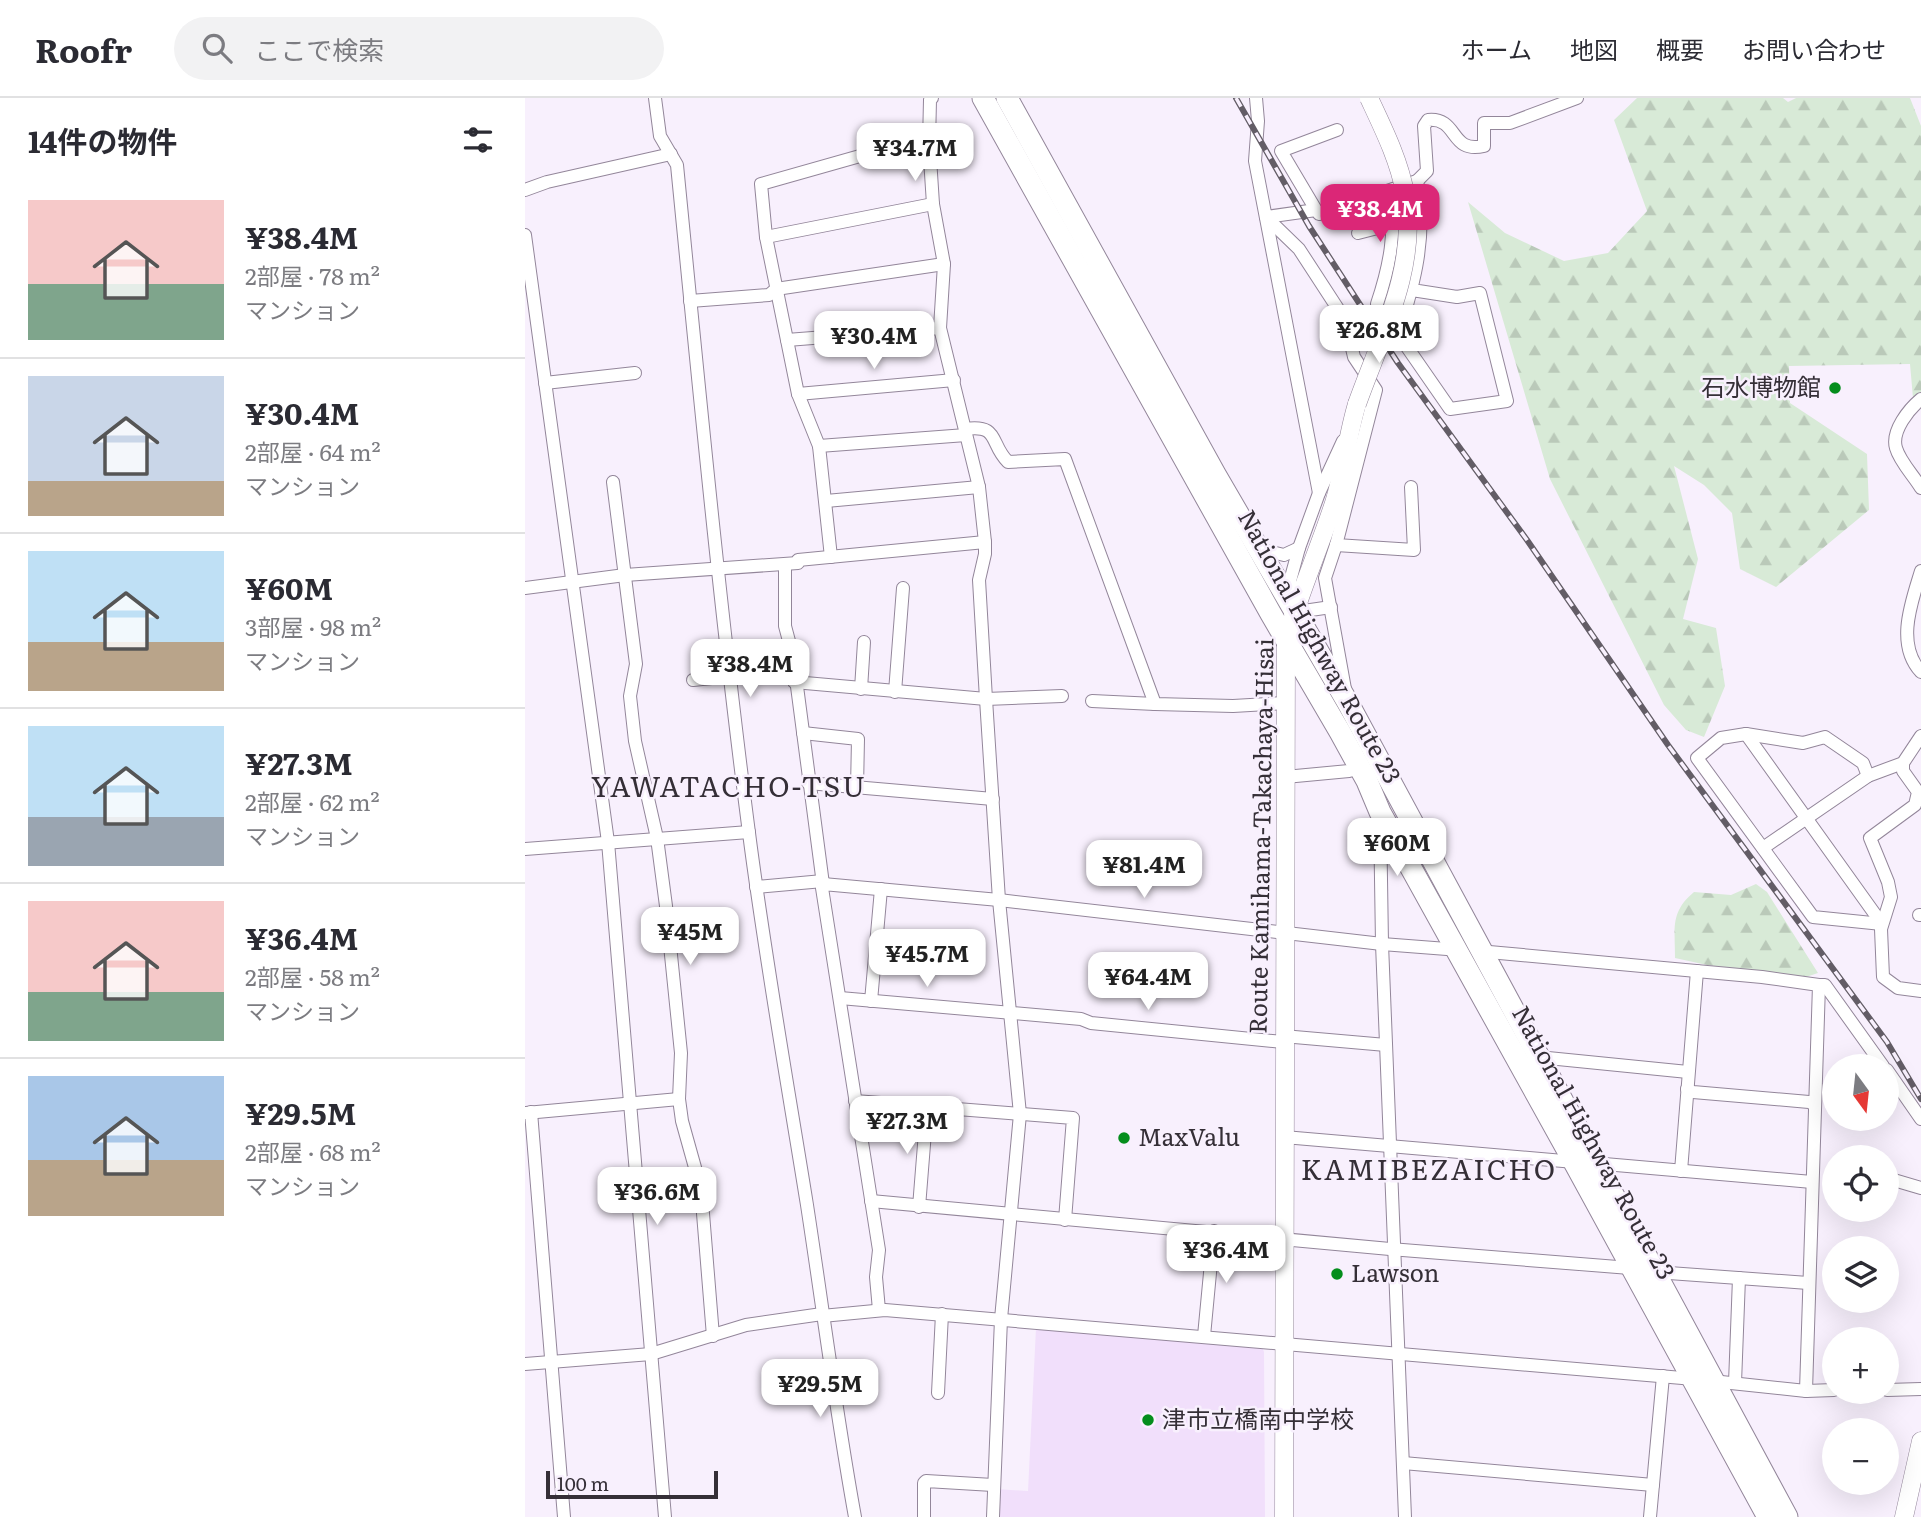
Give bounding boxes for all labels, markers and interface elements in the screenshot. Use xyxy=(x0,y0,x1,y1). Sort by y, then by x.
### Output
search box xyxy=(174,17,664,80)
text: Roofr xyxy=(35,24,132,73)
icon: search xyxy=(198,29,236,67)
text: ここで検索 xyxy=(254,29,384,68)
text: ホーム xyxy=(1461,31,1532,66)
text: 地図 xyxy=(1570,31,1618,66)
text: 概要 xyxy=(1656,31,1704,66)
text: お問い合わせ xyxy=(1742,31,1886,66)
text: 14件の物件 xyxy=(28,118,177,162)
icon: filters xyxy=(459,121,497,159)
pin: ¥34.7M xyxy=(858,123,972,183)
text: ¥34.7M xyxy=(873,129,957,163)
pin: ¥38.4M xyxy=(1323,184,1437,244)
text: ¥38.4M xyxy=(1337,190,1424,224)
text: ¥38.4M xyxy=(245,214,358,258)
icon: home xyxy=(84,228,168,312)
text: 2部屋 · 78 m² xyxy=(245,258,380,292)
text: マンション xyxy=(245,292,360,326)
pin: ¥26.8M xyxy=(1322,306,1436,365)
text: ¥26.8M xyxy=(1336,311,1422,345)
pin: ¥30.4M xyxy=(817,312,931,371)
text: ¥30.4M xyxy=(830,317,918,351)
place label: 石水博物館 xyxy=(1701,368,1821,403)
marker: 石水博物館 xyxy=(1827,380,1843,396)
text: ¥30.4M xyxy=(245,390,359,434)
icon: home xyxy=(84,404,168,488)
text: 2部屋 · 64 m² xyxy=(245,434,381,468)
text: マンション xyxy=(245,468,360,502)
street label: National Highway Route 23 xyxy=(1231,502,1411,789)
text: ¥60M xyxy=(245,565,333,609)
icon: home xyxy=(84,579,168,663)
text: 3部屋 · 98 m² xyxy=(245,609,381,643)
street label: Route Kamihama-Takachaya-Hisai xyxy=(1239,638,1280,1034)
pin: ¥38.4M xyxy=(693,640,807,699)
text: マンション xyxy=(245,643,360,677)
text: ¥38.4M xyxy=(707,645,794,679)
text: ¥27.3M xyxy=(245,740,353,784)
icon: home xyxy=(84,754,168,838)
district label: YAWATACHO-TSU xyxy=(591,764,867,806)
text: 2部屋 · 62 m² xyxy=(245,784,380,818)
text: マンション xyxy=(245,818,360,852)
pin: ¥60M xyxy=(1356,818,1438,878)
text: ¥60M xyxy=(1363,824,1431,858)
pin: ¥81.4M xyxy=(1087,840,1201,900)
text: ¥81.4M xyxy=(1102,846,1186,880)
pin: ¥45M xyxy=(649,908,731,967)
text: ¥45M xyxy=(657,913,723,947)
text: ¥36.4M xyxy=(245,915,358,959)
icon: home xyxy=(84,929,168,1013)
pin: ¥45.7M xyxy=(870,930,984,989)
text: ¥45.7M xyxy=(885,935,969,969)
pin: ¥64.4M xyxy=(1091,953,1205,1012)
text: ¥64.4M xyxy=(1104,958,1192,992)
text: 2部屋 · 58 m² xyxy=(245,959,380,993)
text: マンション xyxy=(245,993,360,1027)
street label: National Highway Route 23 xyxy=(1505,998,1685,1285)
north arrow xyxy=(1822,1054,1899,1130)
map controls xyxy=(1822,1054,1899,1495)
text: ¥29.5M xyxy=(245,1090,356,1134)
pin: ¥27.3M xyxy=(850,1096,964,1156)
text: ¥27.3M xyxy=(866,1102,948,1136)
icon: home xyxy=(84,1104,168,1188)
place label: MaxValu xyxy=(1138,1118,1240,1153)
marker: MaxValu xyxy=(1116,1130,1132,1146)
text: 2部屋 · 68 m² xyxy=(245,1134,381,1168)
button: locate xyxy=(1822,1145,1899,1222)
district label: KAMIBEZAICHO xyxy=(1301,1147,1557,1189)
text: マンション xyxy=(245,1168,360,1202)
pin: ¥36.6M xyxy=(600,1168,714,1227)
text: ¥36.6M xyxy=(613,1173,701,1207)
pin: ¥36.4M xyxy=(1169,1226,1283,1285)
text: ¥36.4M xyxy=(1183,1231,1269,1265)
button: layers xyxy=(1822,1236,1899,1313)
place label: Lawson xyxy=(1351,1254,1440,1289)
marker: Lawson xyxy=(1329,1266,1345,1282)
button: + xyxy=(1822,1327,1899,1404)
pin: ¥29.5M xyxy=(763,1360,877,1419)
text: ¥29.5M xyxy=(777,1365,863,1399)
place label: 津市立橋南中学校 xyxy=(1162,1400,1354,1435)
marker: 津市立橋南中学校 xyxy=(1140,1412,1156,1428)
button: − xyxy=(1822,1418,1899,1495)
scale bar xyxy=(546,1468,717,1500)
text: 100 m xyxy=(557,1469,609,1497)

